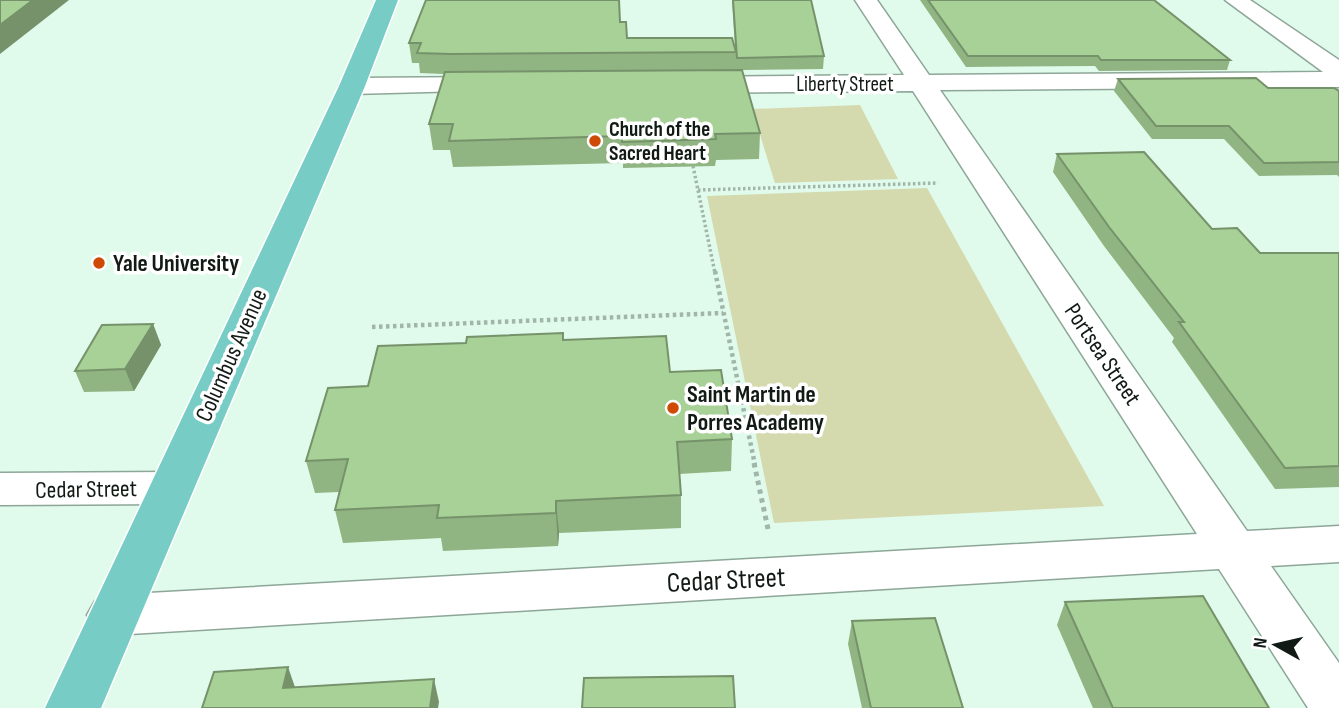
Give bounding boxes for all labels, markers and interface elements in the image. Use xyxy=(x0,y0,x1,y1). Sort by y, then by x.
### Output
street label: Liberty Street xyxy=(796,72,894,97)
place label: Church of the Sacred Heart xyxy=(609,117,710,166)
marker: Church of the Sacred Heart xyxy=(587,133,603,149)
place label: Yale University xyxy=(113,249,239,278)
marker: Yale University xyxy=(91,255,107,271)
street label: Columbus Avenue xyxy=(189,284,274,426)
street label: Portsea Street xyxy=(1058,298,1147,411)
place label: Saint Martin de Porres Academy xyxy=(687,380,824,437)
marker: Saint Martin de Porres Academy xyxy=(665,400,681,416)
street label: Cedar Street xyxy=(35,474,137,505)
street label: Cedar Street xyxy=(666,561,786,600)
north arrow xyxy=(1241,610,1311,680)
text: N xyxy=(1249,636,1273,649)

